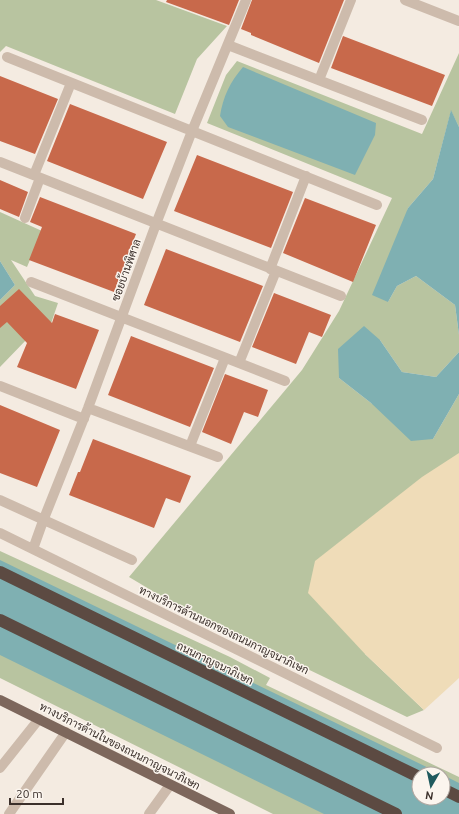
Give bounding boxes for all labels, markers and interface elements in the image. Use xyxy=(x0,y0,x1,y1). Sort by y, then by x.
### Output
street label: ซอยบ้านพิศาล xyxy=(108,237,143,303)
street label: ทางบริการด้านนอกของถนนกาญจนาภิเษก xyxy=(137,583,311,677)
street label: ถนนกาญจนาภิเษก xyxy=(175,639,255,687)
street label: ทางบริการด้านในของถนนกาญจนาภิเษก xyxy=(37,698,203,793)
north arrow xyxy=(411,766,451,806)
scale bar xyxy=(10,780,63,806)
text: 20 m xyxy=(16,787,43,800)
text: N xyxy=(424,789,434,802)

